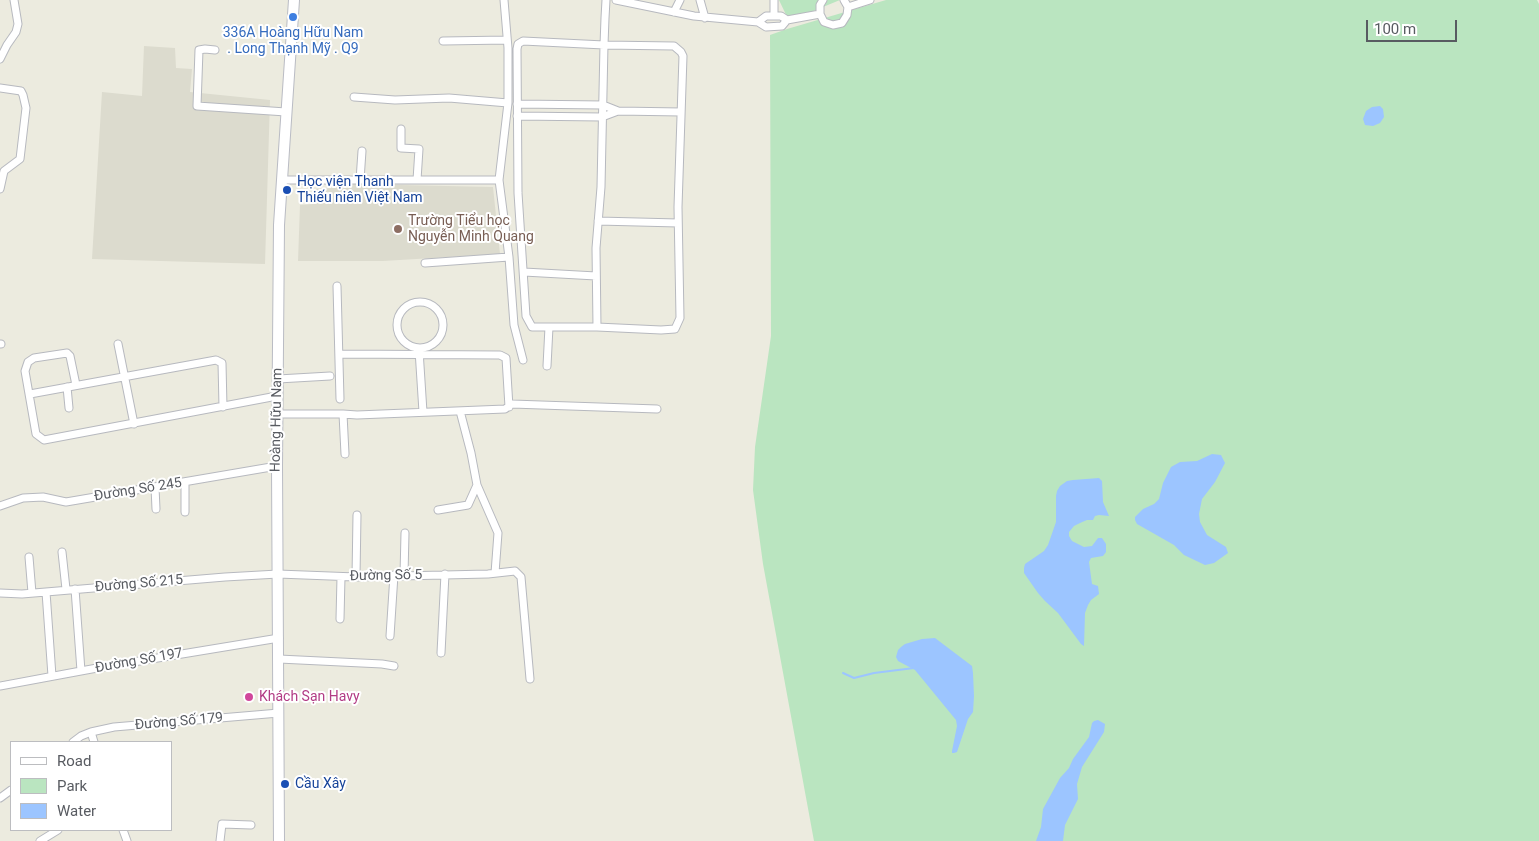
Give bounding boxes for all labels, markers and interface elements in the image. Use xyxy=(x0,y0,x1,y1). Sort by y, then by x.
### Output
scale bar xyxy=(1369,10,1460,42)
marker: 336A Hoàng Hữu Nam . Long Thạnh Mỹ . Q9 xyxy=(287,11,299,23)
text: 100 m xyxy=(1374,20,1416,38)
place label: 336A Hoàng Hữu Nam . Long Thạnh Mỹ . Q9 xyxy=(223,25,363,58)
place label: Học viện Thanh Thiếu niên Việt Nam xyxy=(297,174,423,206)
marker: Học viện Thanh Thiếu niên Việt Nam xyxy=(281,184,293,196)
place label: Trường Tiểu học Nguyễn Minh Quang xyxy=(408,213,534,246)
marker: Trường Tiểu học Nguyễn Minh Quang xyxy=(392,223,404,235)
street label: Hoàng Hữu Nam xyxy=(268,368,286,472)
street label: Đường Số 245 xyxy=(93,475,183,505)
street label: Đường Số 5 xyxy=(349,567,423,585)
street label: Đường Số 215 xyxy=(94,572,184,596)
street label: Đường Số 197 xyxy=(94,645,184,677)
place label: Khách Sạn Havy xyxy=(259,689,360,705)
marker: Khách Sạn Havy xyxy=(243,691,255,703)
street label: Đường Số 179 xyxy=(134,710,224,734)
legend xyxy=(10,741,172,831)
text: Road xyxy=(57,752,91,770)
place label: Cầu Xây xyxy=(295,776,346,792)
text: Park xyxy=(57,777,87,795)
marker: Cầu Xây xyxy=(279,778,291,790)
text: Water xyxy=(57,802,96,820)

